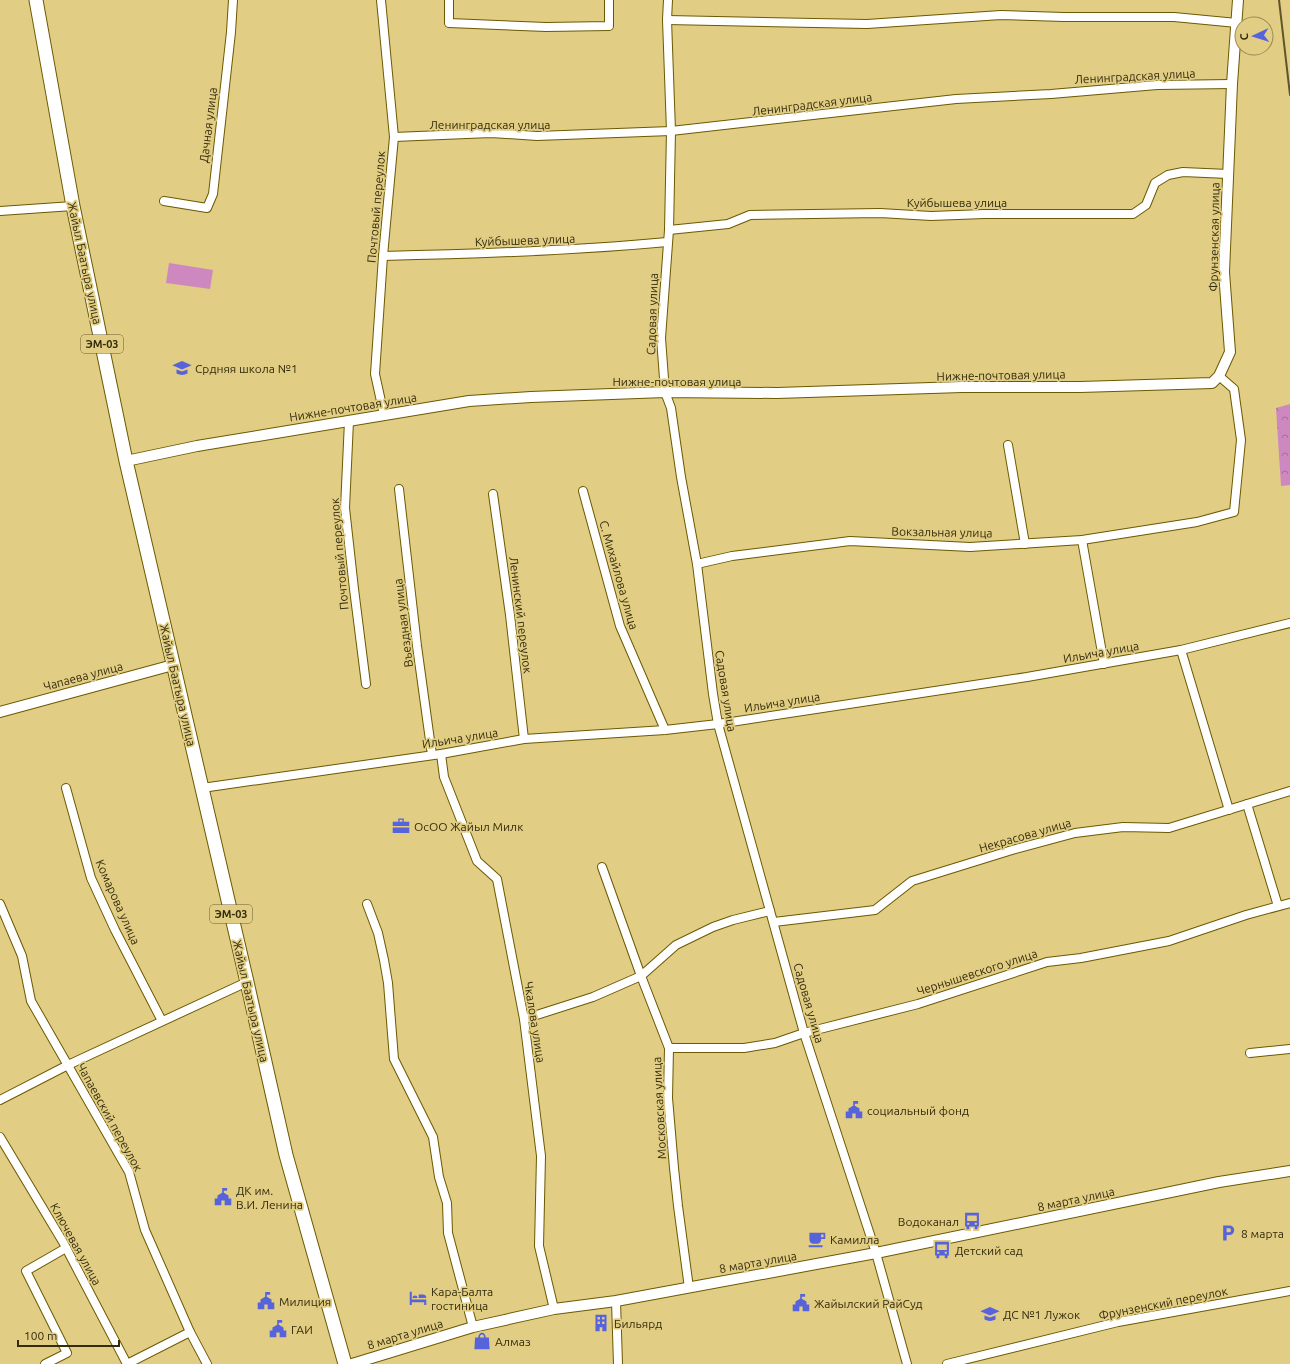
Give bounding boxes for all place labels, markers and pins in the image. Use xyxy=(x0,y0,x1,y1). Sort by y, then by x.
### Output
school or university icon: Срдняя школа №1 xyxy=(172,358,192,378)
place label: Срдняя школа №1 xyxy=(195,362,298,375)
office icon: ОсОО Жайыл Милк xyxy=(391,816,411,836)
place label: ОсОО Жайыл Милк xyxy=(414,820,523,833)
public building icon: социальный фонд xyxy=(844,1100,864,1120)
place label: социальный фонд xyxy=(867,1104,969,1117)
place label: ДК им. В.И. Ленина xyxy=(236,1184,303,1211)
public building icon: ДК им. В.И. Ленина xyxy=(213,1187,233,1207)
bus stop icon: Водоканал xyxy=(962,1211,982,1231)
place label: Водоканал xyxy=(898,1215,959,1228)
parking icon: 8 марта xyxy=(1218,1223,1238,1243)
place label: 8 марта xyxy=(1241,1227,1284,1240)
cafe icon: Камилла xyxy=(807,1229,827,1249)
place label: Камилла xyxy=(830,1233,880,1246)
bus stop icon: Детский сад xyxy=(932,1240,952,1260)
place label: Детский сад xyxy=(955,1244,1023,1257)
place label: Кара-Балта гостиница xyxy=(431,1285,493,1312)
hotel icon: Кара-Балта гостиница xyxy=(408,1288,428,1308)
public building icon: Милиция xyxy=(256,1291,276,1311)
public building icon: Жайылский РайСуд xyxy=(791,1293,811,1313)
place label: Милиция xyxy=(279,1295,331,1308)
place label: Жайылский РайСуд xyxy=(814,1297,923,1310)
school or university icon: ДС №1 Лужок xyxy=(980,1304,1000,1324)
place label: ДС №1 Лужок xyxy=(1003,1308,1080,1321)
building icon: Бильярд xyxy=(591,1313,611,1333)
place label: Бильярд xyxy=(614,1317,662,1330)
public building icon: ГАИ xyxy=(268,1319,288,1339)
place label: ГАИ xyxy=(291,1323,313,1336)
shop icon: Алмаз xyxy=(472,1331,492,1351)
place label: Алмаз xyxy=(495,1335,531,1348)

